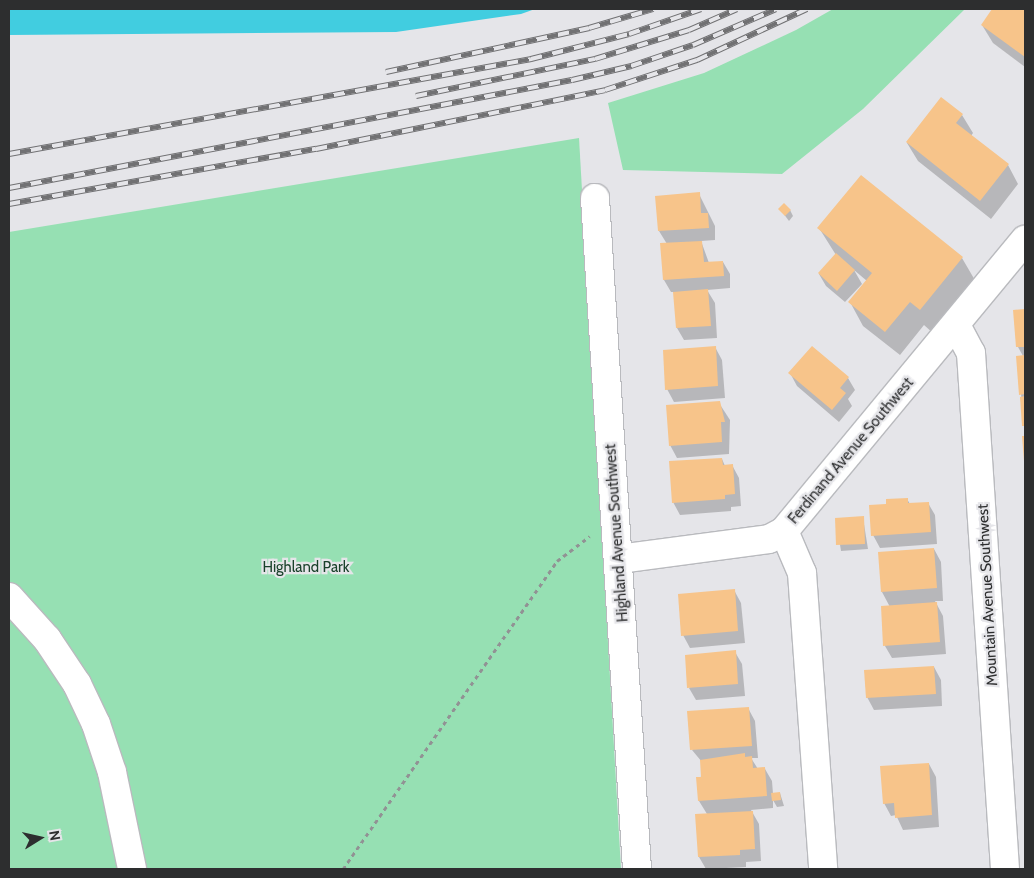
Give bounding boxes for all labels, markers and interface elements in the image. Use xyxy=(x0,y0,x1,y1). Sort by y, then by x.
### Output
street label: Ferdinand Avenue Southwest xyxy=(785,374,917,528)
street label: Highland Avenue Southwest xyxy=(602,443,632,623)
street label: Mountain Avenue Southwest xyxy=(974,504,1002,686)
park label: Highland Park xyxy=(262,559,350,577)
north arrow xyxy=(15,813,65,863)
text: N xyxy=(45,829,64,842)

